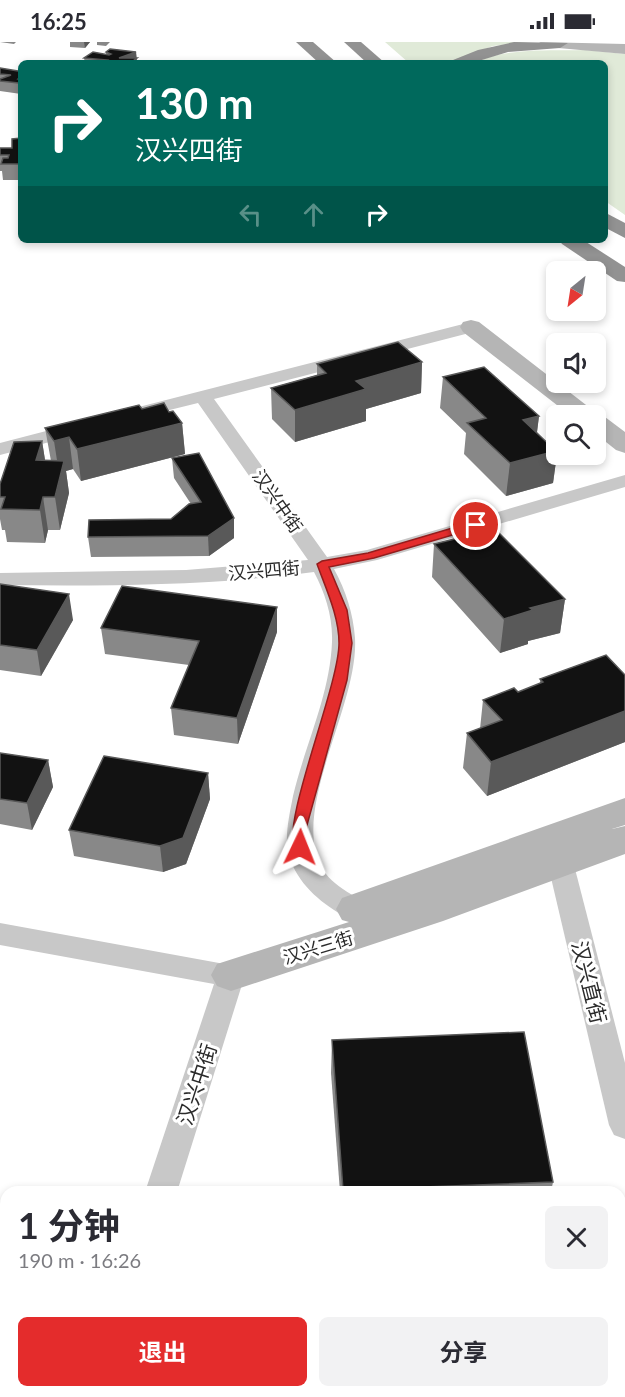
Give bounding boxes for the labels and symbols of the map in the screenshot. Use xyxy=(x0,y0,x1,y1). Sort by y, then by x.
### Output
north arrow xyxy=(546,261,606,321)
street label: 汉兴中街 xyxy=(248,465,308,537)
pin xyxy=(450,499,501,550)
street label: 汉兴四街 xyxy=(227,556,301,584)
position arrow xyxy=(268,815,332,879)
street label: 汉兴三街 xyxy=(280,926,356,968)
street label: 汉兴直街 xyxy=(568,938,612,1026)
street label: 汉兴中街 xyxy=(171,1040,221,1128)

